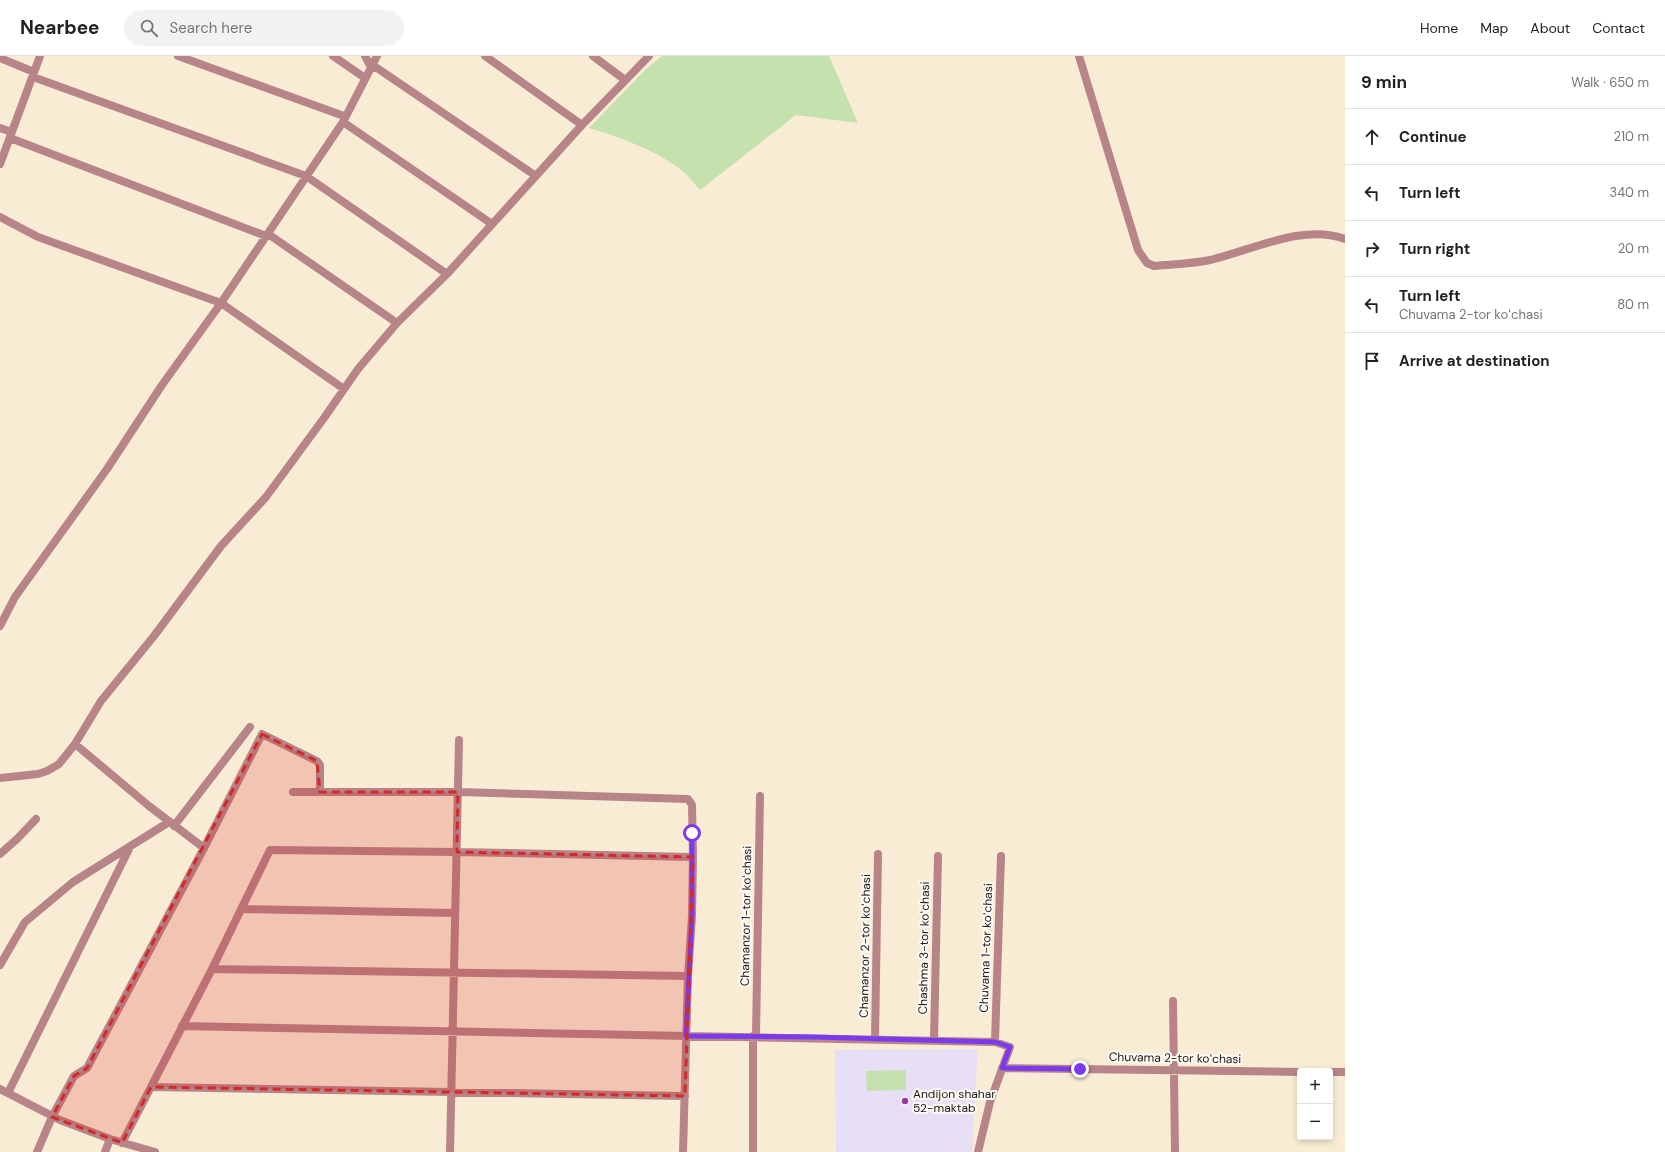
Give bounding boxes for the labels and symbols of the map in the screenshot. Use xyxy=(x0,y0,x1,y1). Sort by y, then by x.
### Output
route start xyxy=(683,824,701,842)
street label: Chamanzor 1-tor koʻchasi xyxy=(737,846,755,986)
street label: Chamanzor 2-tor koʻchasi xyxy=(856,874,874,1018)
street label: Chashma 3-tor koʻchasi xyxy=(915,881,933,1015)
street label: Chuvama 1-tor koʻchasi xyxy=(976,883,996,1013)
street label: Chuvama 2-tor koʻchasi xyxy=(1109,1049,1242,1067)
route end xyxy=(1071,1060,1089,1078)
place label: Andijon shahar 52-maktab xyxy=(913,1086,996,1116)
marker: Andijon shahar 52-maktab xyxy=(900,1096,910,1106)

